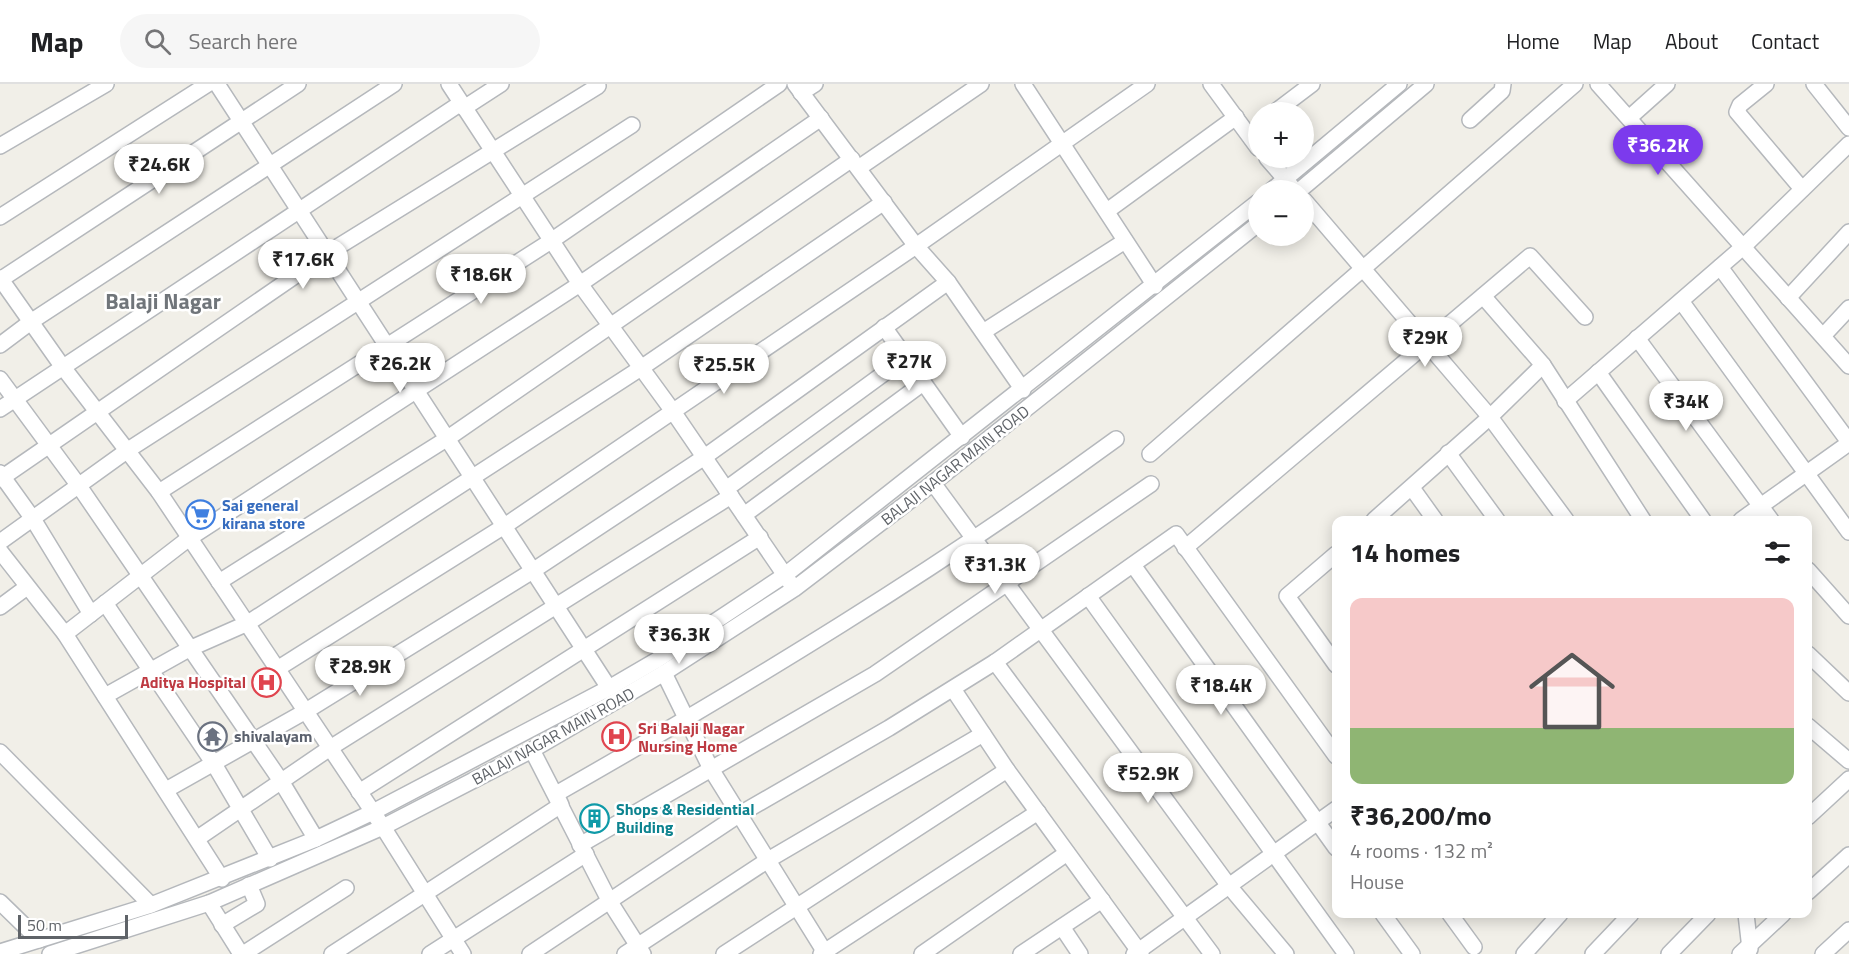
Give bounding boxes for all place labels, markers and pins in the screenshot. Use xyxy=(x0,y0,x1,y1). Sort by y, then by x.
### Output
pin: ₹36.2K xyxy=(1609,125,1707,176)
pin: ₹24.6K xyxy=(110,144,208,195)
pin: ₹17.6K xyxy=(254,239,352,290)
pin: ₹18.6K xyxy=(432,254,530,305)
pin: ₹29K xyxy=(1389,317,1461,368)
pin: ₹27K xyxy=(873,341,945,392)
pin: ₹26.2K xyxy=(351,343,449,394)
pin: ₹25.5K xyxy=(675,344,773,395)
pin: ₹34K xyxy=(1650,381,1722,432)
place label: Sai general kirana store xyxy=(222,493,305,535)
supermarket icon: Sai general kirana store xyxy=(185,498,217,530)
pin: ₹31.3K xyxy=(946,544,1044,595)
pin: ₹36.3K xyxy=(630,614,728,665)
pin: ₹28.9K xyxy=(311,646,409,697)
pin: ₹18.4K xyxy=(1172,665,1270,716)
hospital icon: Aditya Hospital xyxy=(251,666,283,698)
place label: Aditya Hospital xyxy=(140,670,246,694)
place label: Sri Balaji Nagar Nursing Home xyxy=(638,716,744,758)
temple icon: shivalayam xyxy=(197,720,229,752)
hospital icon: Sri Balaji Nagar Nursing Home xyxy=(601,721,633,753)
place label: shivalayam xyxy=(234,724,312,748)
pin: ₹52.9K xyxy=(1099,753,1197,804)
place label: Shops & Residential Building xyxy=(616,797,754,839)
building icon: Shops & Residential Building xyxy=(579,802,611,834)

